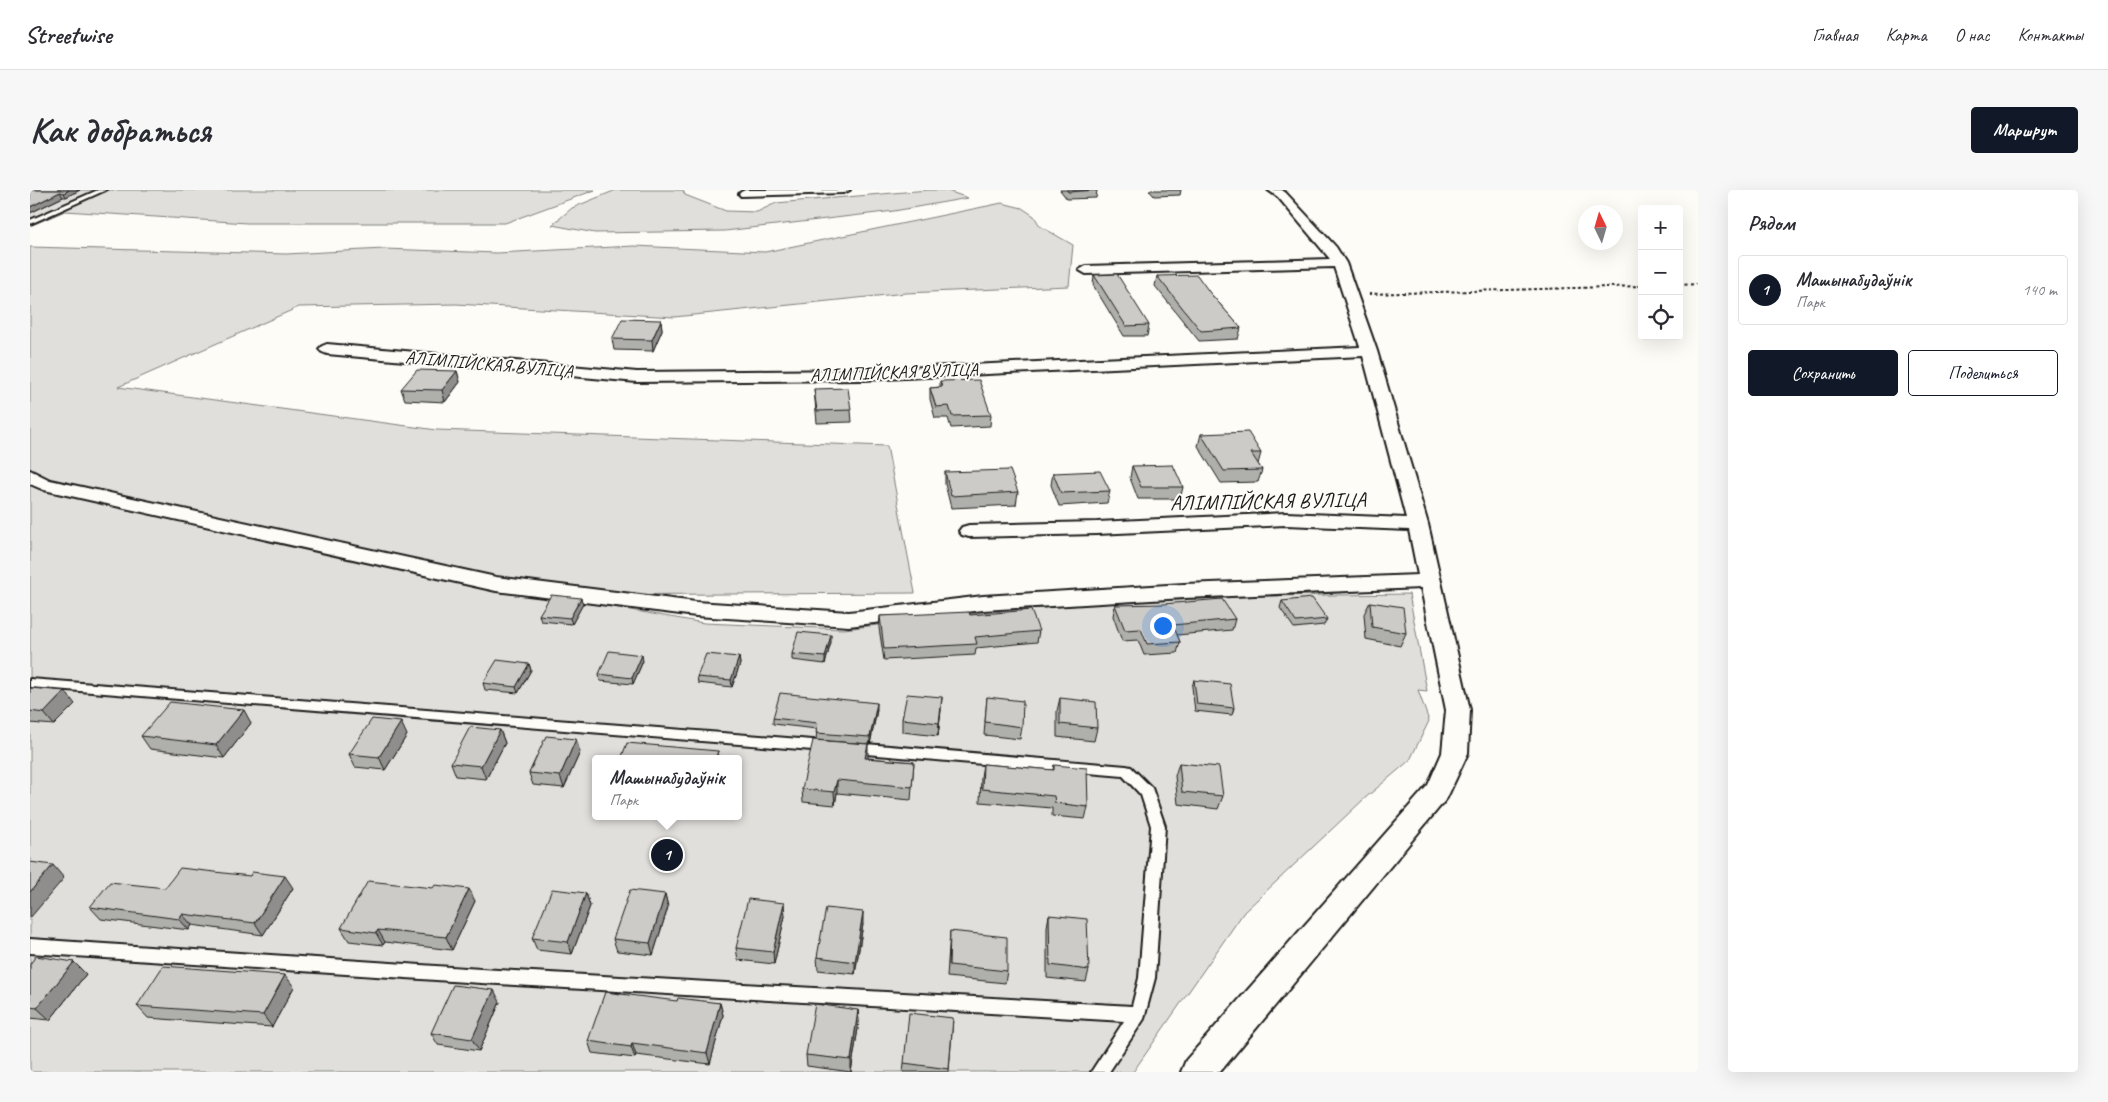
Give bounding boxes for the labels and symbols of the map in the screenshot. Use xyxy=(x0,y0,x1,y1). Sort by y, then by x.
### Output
north arrow xyxy=(1578,205,1623,250)
street label: АЛІМПІЙСКАЯ ВУЛІЦА xyxy=(404,346,575,382)
street label: АЛІМПІЙСКАЯ ВУЛІЦА xyxy=(810,358,979,386)
street label: АЛІМПІЙСКАЯ ВУЛІЦА xyxy=(1170,486,1368,516)
your location xyxy=(1150,613,1176,639)
pin: 1 xyxy=(651,836,683,874)

